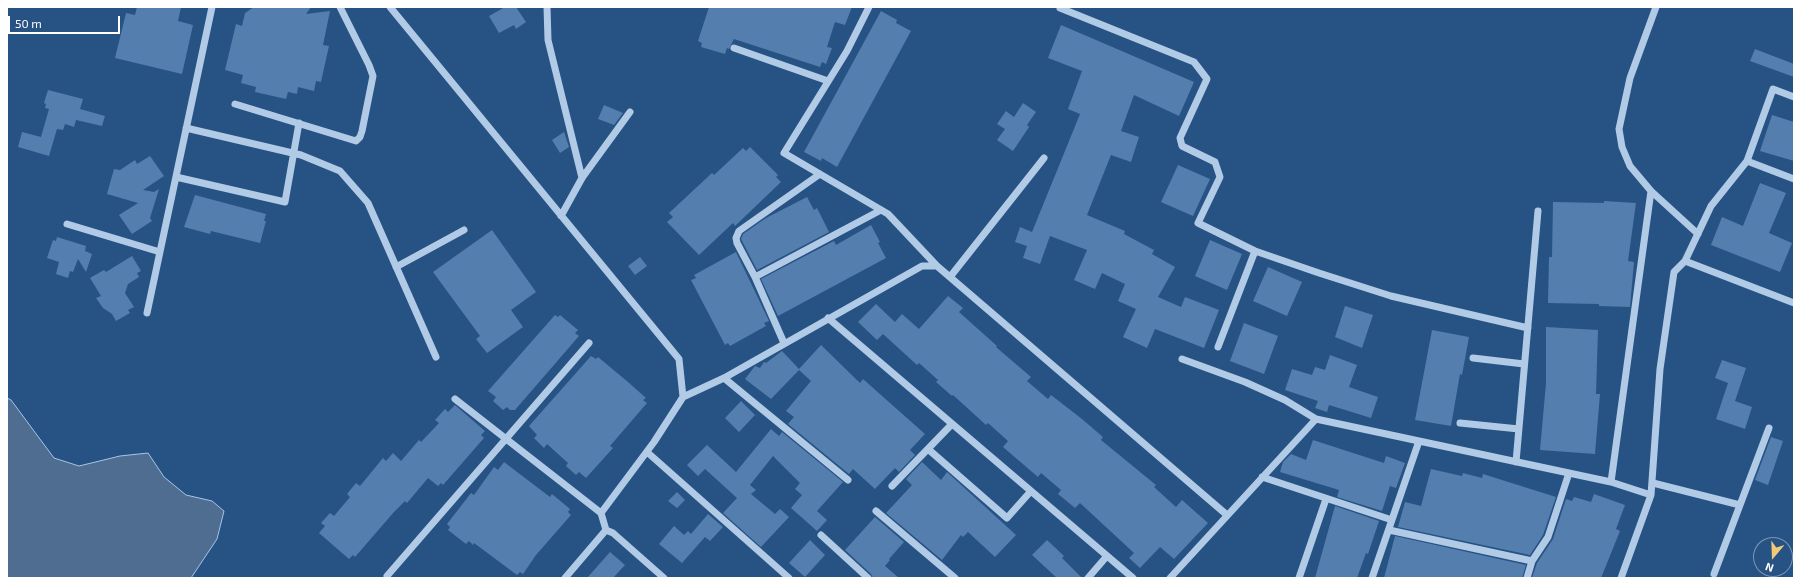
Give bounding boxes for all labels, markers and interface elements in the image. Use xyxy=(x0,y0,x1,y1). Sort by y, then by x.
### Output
scale bar xyxy=(10,8,122,34)
text: 50 m xyxy=(15,16,42,30)
north arrow xyxy=(1753,537,1793,577)
text: N xyxy=(1763,560,1775,575)

